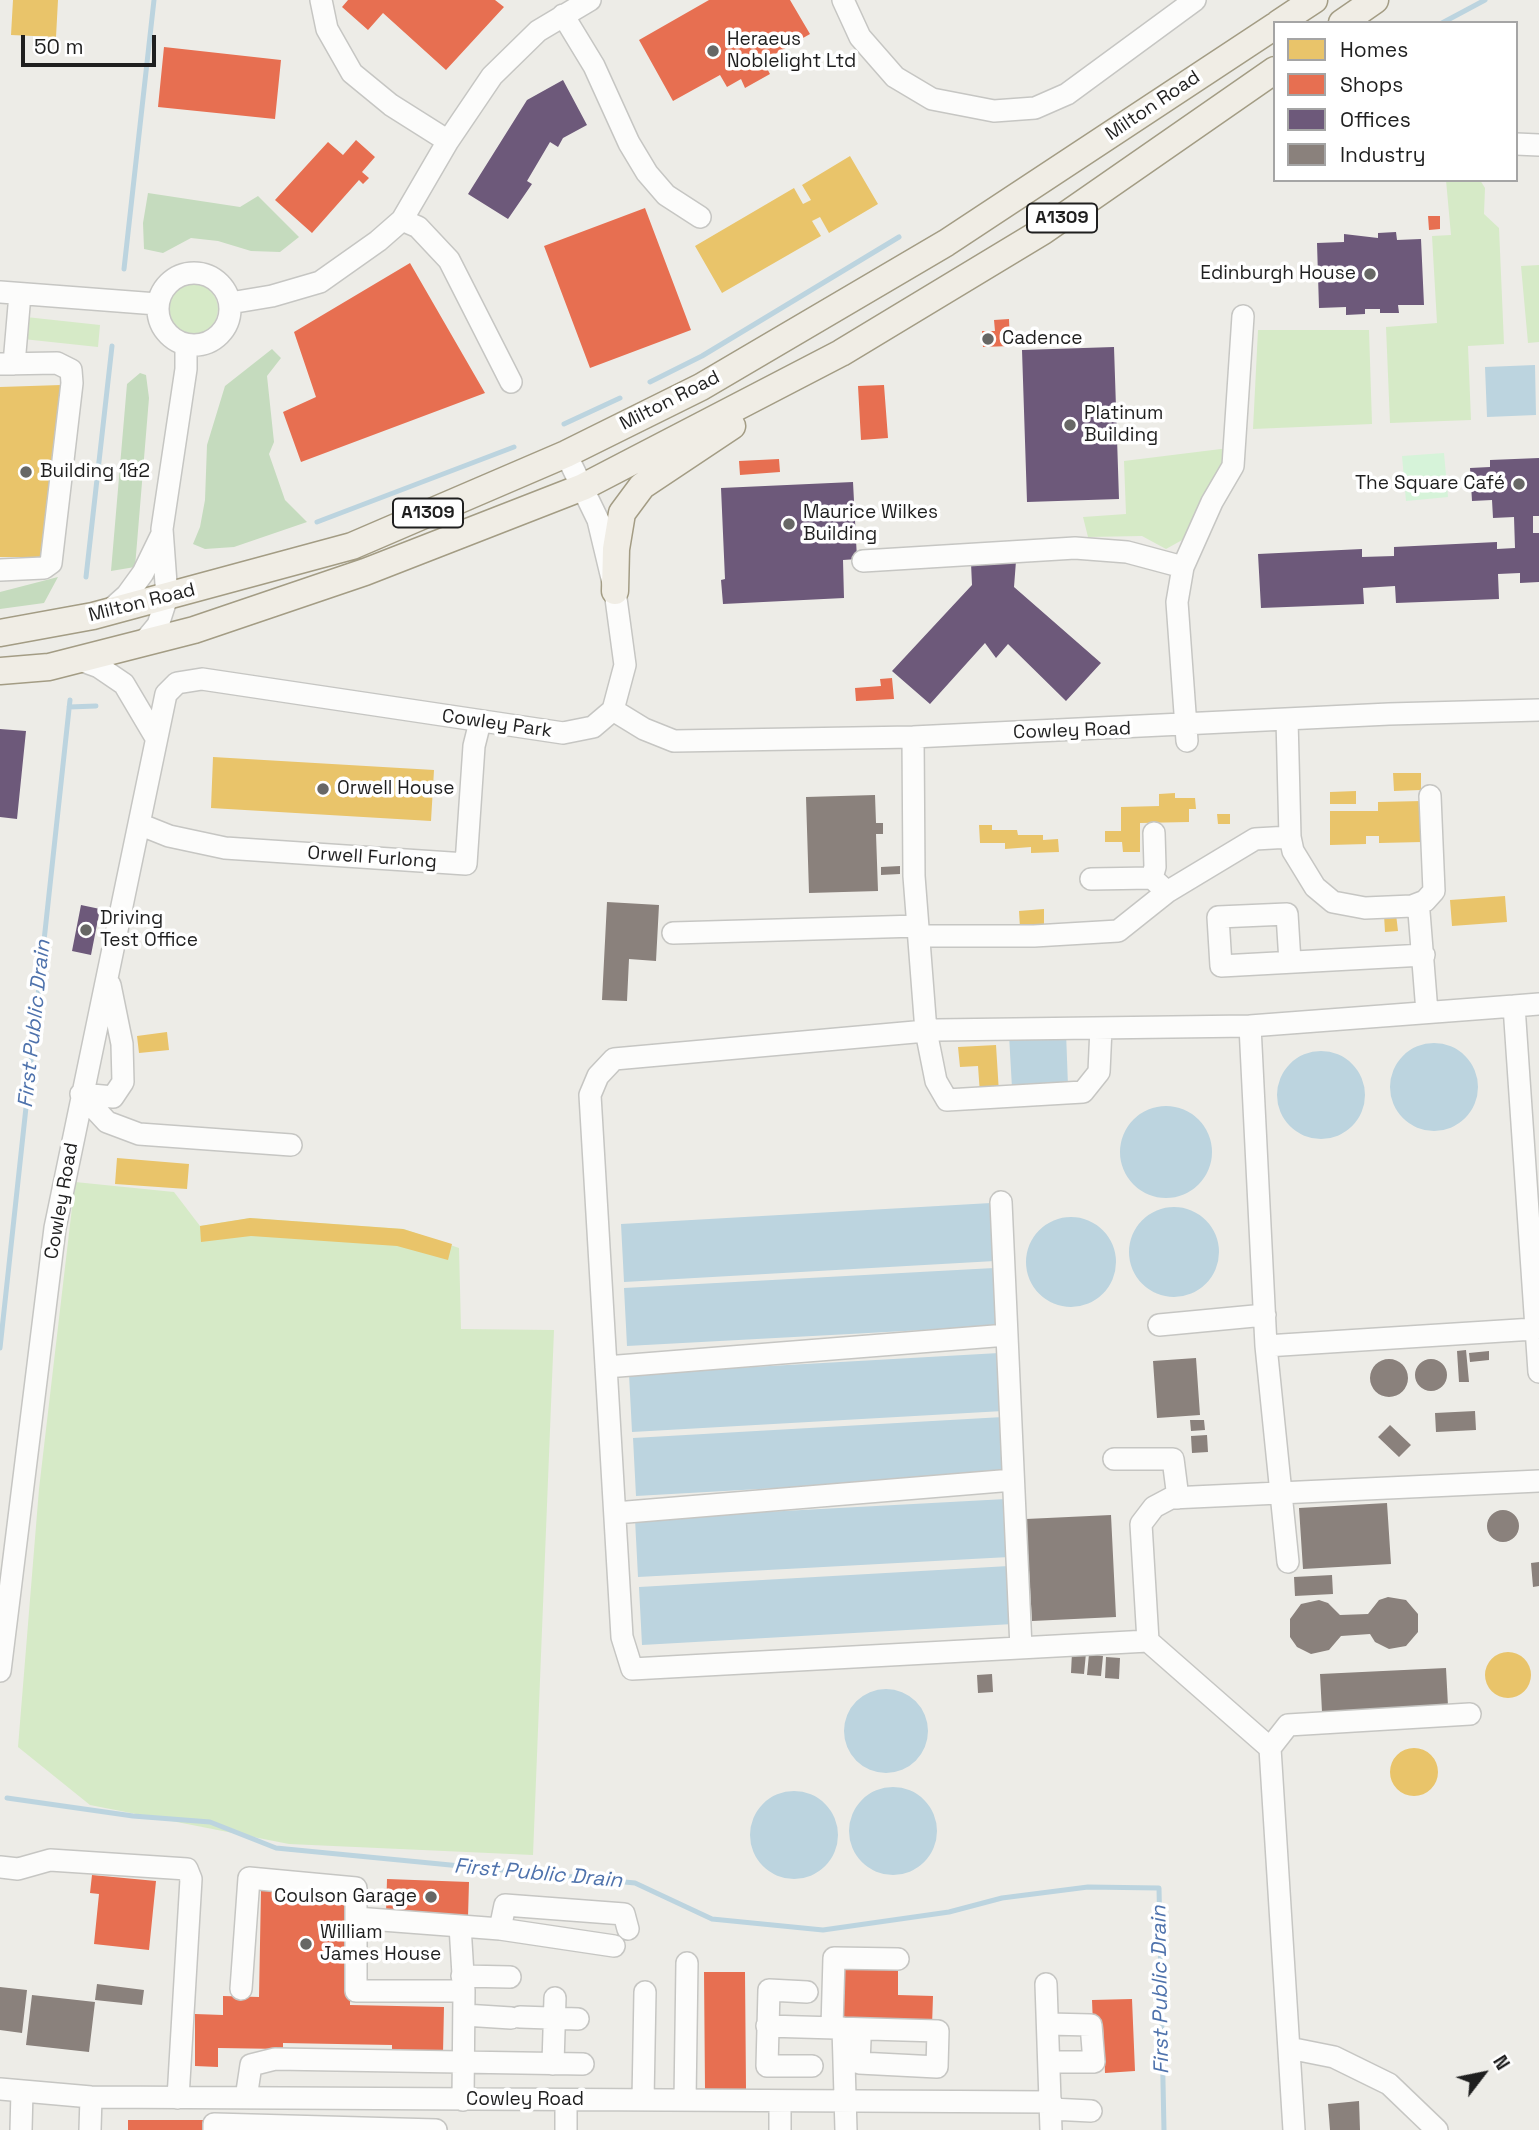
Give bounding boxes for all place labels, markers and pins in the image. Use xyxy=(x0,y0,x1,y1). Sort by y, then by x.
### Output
place label: Heraeus Noblelight Ltd xyxy=(727,29,856,73)
marker: Heraeus Noblelight Ltd xyxy=(705,43,721,59)
place label: Edinburgh House xyxy=(1200,263,1356,285)
marker: Edinburgh House xyxy=(1362,266,1378,282)
place label: Cadence xyxy=(1002,328,1083,350)
marker: Cadence xyxy=(980,331,996,347)
place label: Platinum Building xyxy=(1084,403,1163,447)
marker: Platinum Building xyxy=(1062,417,1078,433)
place label: Building 1&2 xyxy=(40,461,150,483)
marker: Building 1&2 xyxy=(18,464,34,480)
place label: The Square Café xyxy=(1355,473,1505,495)
marker: The Square Café xyxy=(1511,476,1527,492)
place label: Maurice Wilkes Building xyxy=(803,502,938,546)
marker: Maurice Wilkes Building xyxy=(781,516,797,532)
place label: Orwell House xyxy=(337,778,454,800)
marker: Orwell House xyxy=(315,781,331,797)
place label: Driving Test Office xyxy=(100,908,198,952)
marker: Driving Test Office xyxy=(78,922,94,938)
place label: Coulson Garage xyxy=(274,1886,417,1908)
marker: Coulson Garage xyxy=(423,1889,439,1905)
place label: William James House xyxy=(320,1922,441,1966)
marker: William James House xyxy=(298,1936,314,1952)

